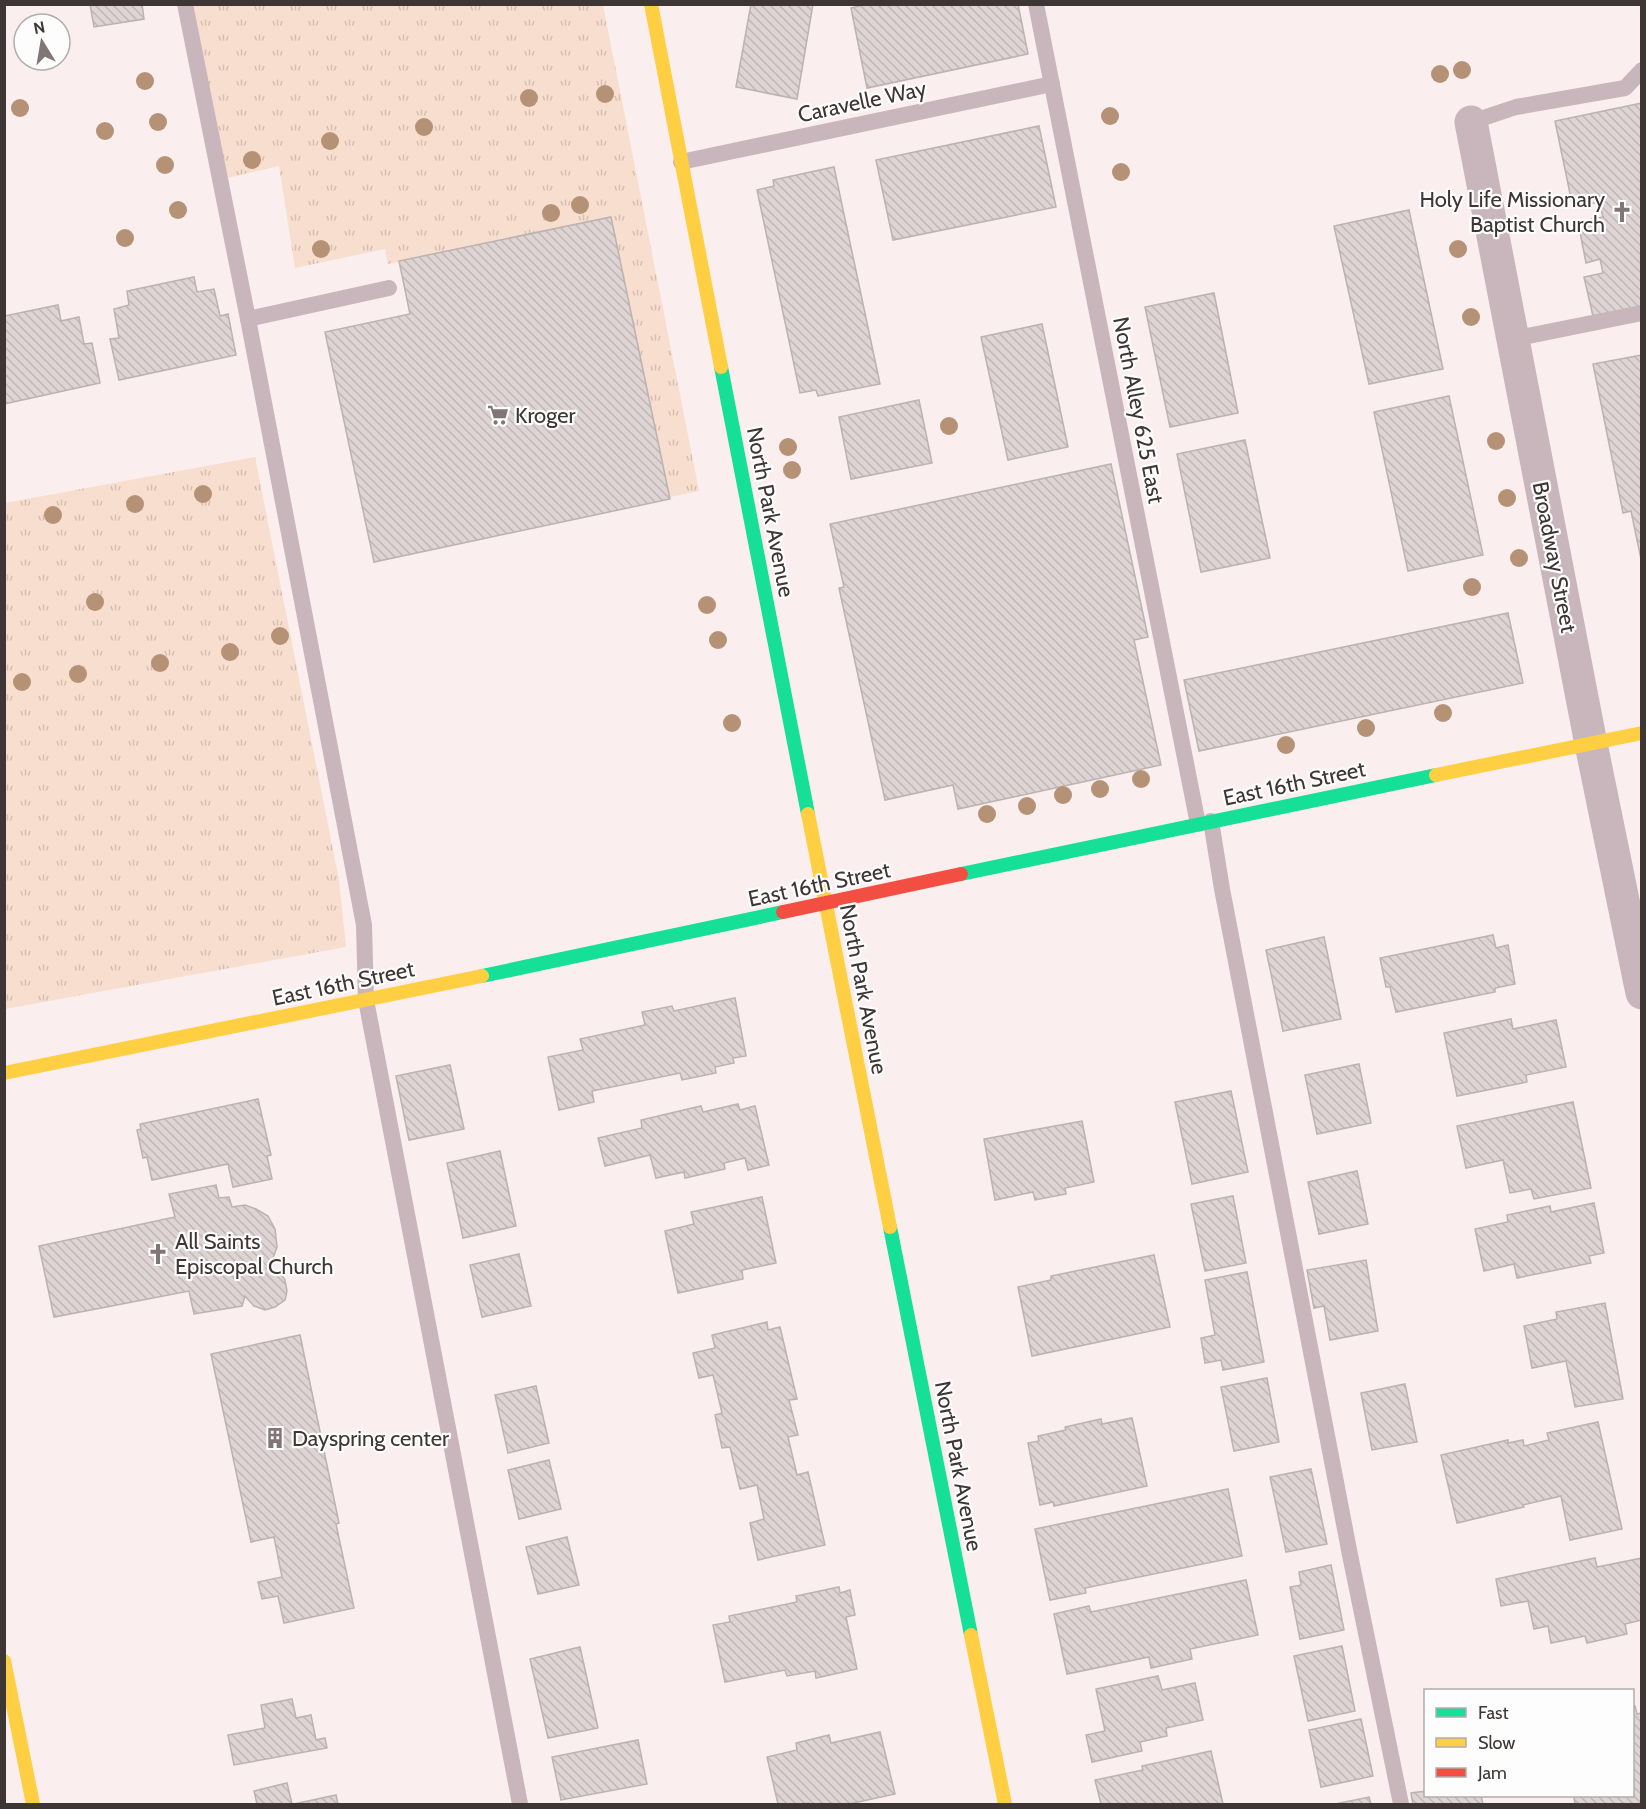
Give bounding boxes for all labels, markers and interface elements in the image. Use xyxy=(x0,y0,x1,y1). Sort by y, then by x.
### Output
north arrow xyxy=(12,12,72,72)
text: N xyxy=(32,17,47,38)
street label: Caravelle Way xyxy=(795,75,929,128)
place label: Holy Life Missionary Baptist Church xyxy=(1419,186,1605,238)
church icon: Holy Life Missionary Baptist Church xyxy=(1610,200,1634,224)
street label: North Alley 625 East xyxy=(1107,314,1170,506)
place label: Kroger xyxy=(515,402,575,429)
supermarket icon: Kroger xyxy=(486,403,510,427)
street label: North Park Avenue xyxy=(741,425,800,600)
street label: Broadway Street xyxy=(1527,479,1582,635)
street label: East 16th Street xyxy=(1221,755,1368,812)
street label: East 16th Street xyxy=(746,856,893,913)
street label: North Park Avenue xyxy=(834,902,893,1077)
street label: East 16th Street xyxy=(270,955,417,1012)
place label: All Saints Episcopal Church xyxy=(175,1228,334,1280)
church icon: All Saints Episcopal Church xyxy=(146,1242,170,1266)
street label: North Park Avenue xyxy=(929,1379,988,1554)
place label: Dayspring center xyxy=(292,1425,449,1452)
building icon: Dayspring center xyxy=(263,1426,287,1450)
legend xyxy=(1424,1689,1634,1797)
text: Fast xyxy=(1478,1702,1509,1724)
text: Slow xyxy=(1478,1732,1515,1754)
text: Jam xyxy=(1477,1762,1507,1784)

